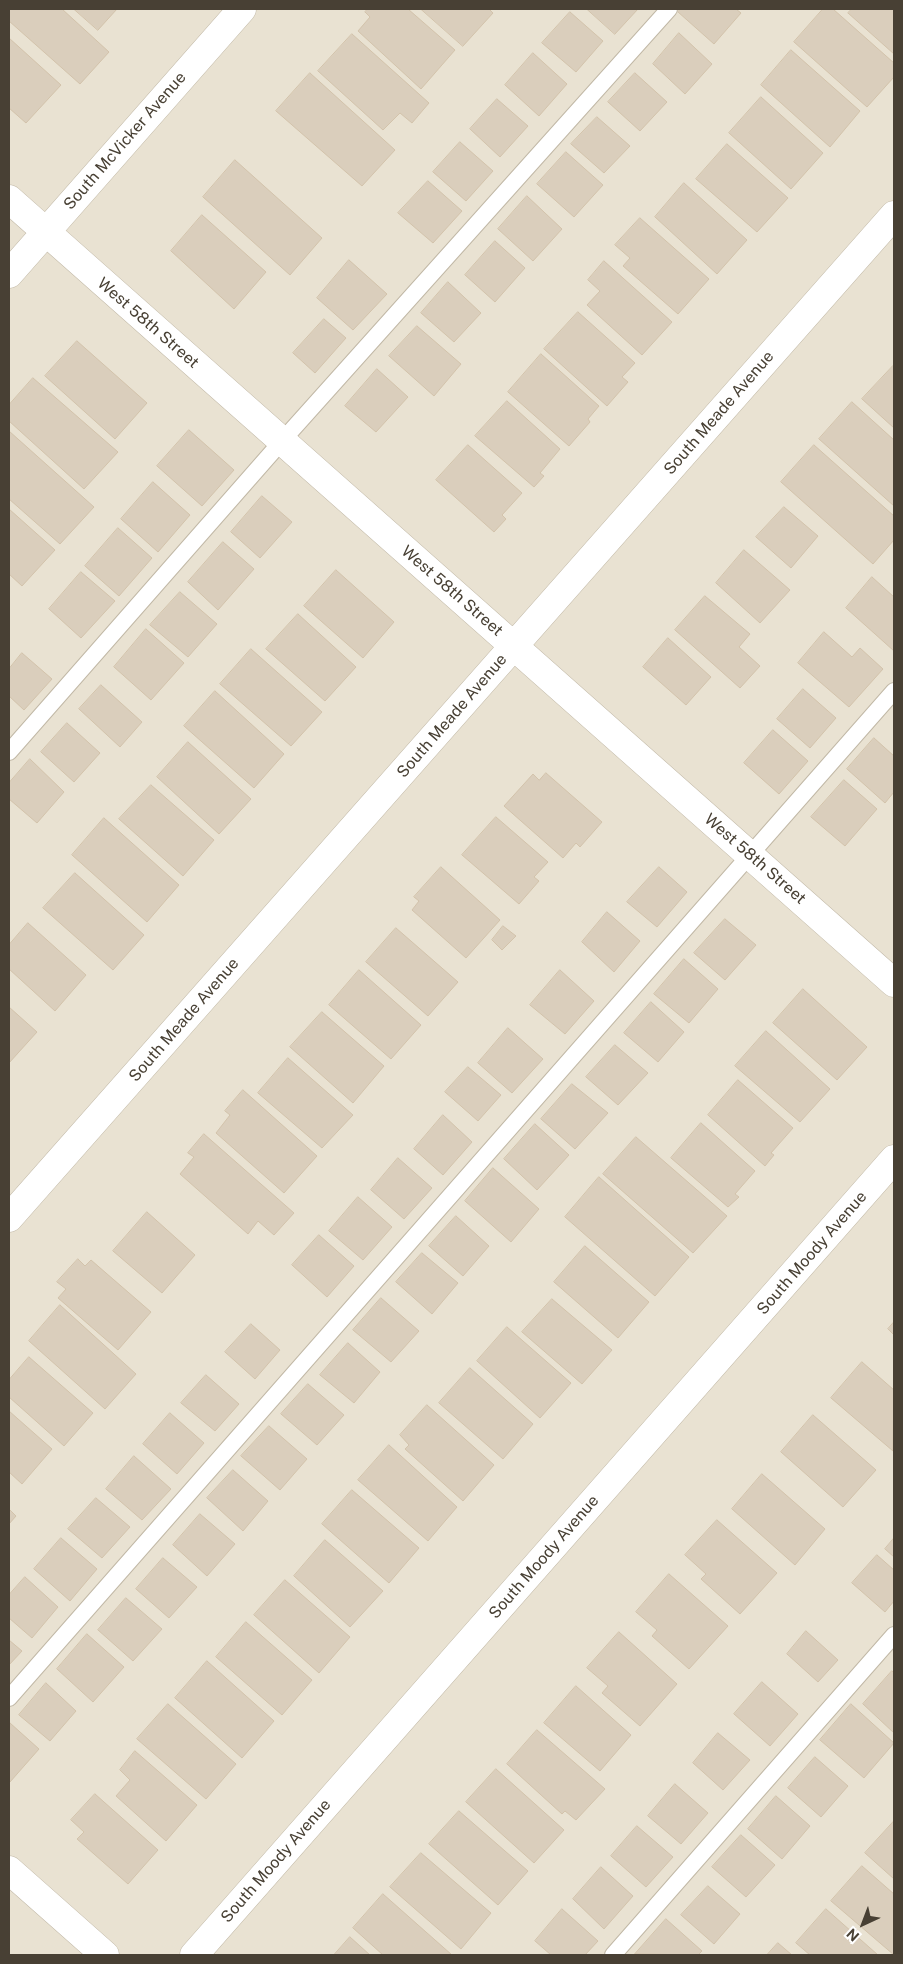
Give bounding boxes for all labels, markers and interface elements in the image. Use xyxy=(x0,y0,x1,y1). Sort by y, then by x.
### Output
street label: South McVicker Avenue xyxy=(60,68,190,214)
street label: West 58th Street xyxy=(93,274,203,372)
street label: South Meade Avenue xyxy=(660,347,778,479)
street label: West 58th Street xyxy=(397,542,507,640)
street label: South Meade Avenue xyxy=(393,650,511,782)
street label: West 58th Street xyxy=(700,810,810,908)
street label: South Meade Avenue xyxy=(125,954,243,1086)
street label: South Moody Avenue xyxy=(753,1187,871,1319)
street label: South Moody Avenue xyxy=(485,1491,603,1623)
street label: South Moody Avenue xyxy=(217,1795,335,1927)
north arrow xyxy=(838,1899,888,1949)
text: N xyxy=(843,1925,862,1945)

